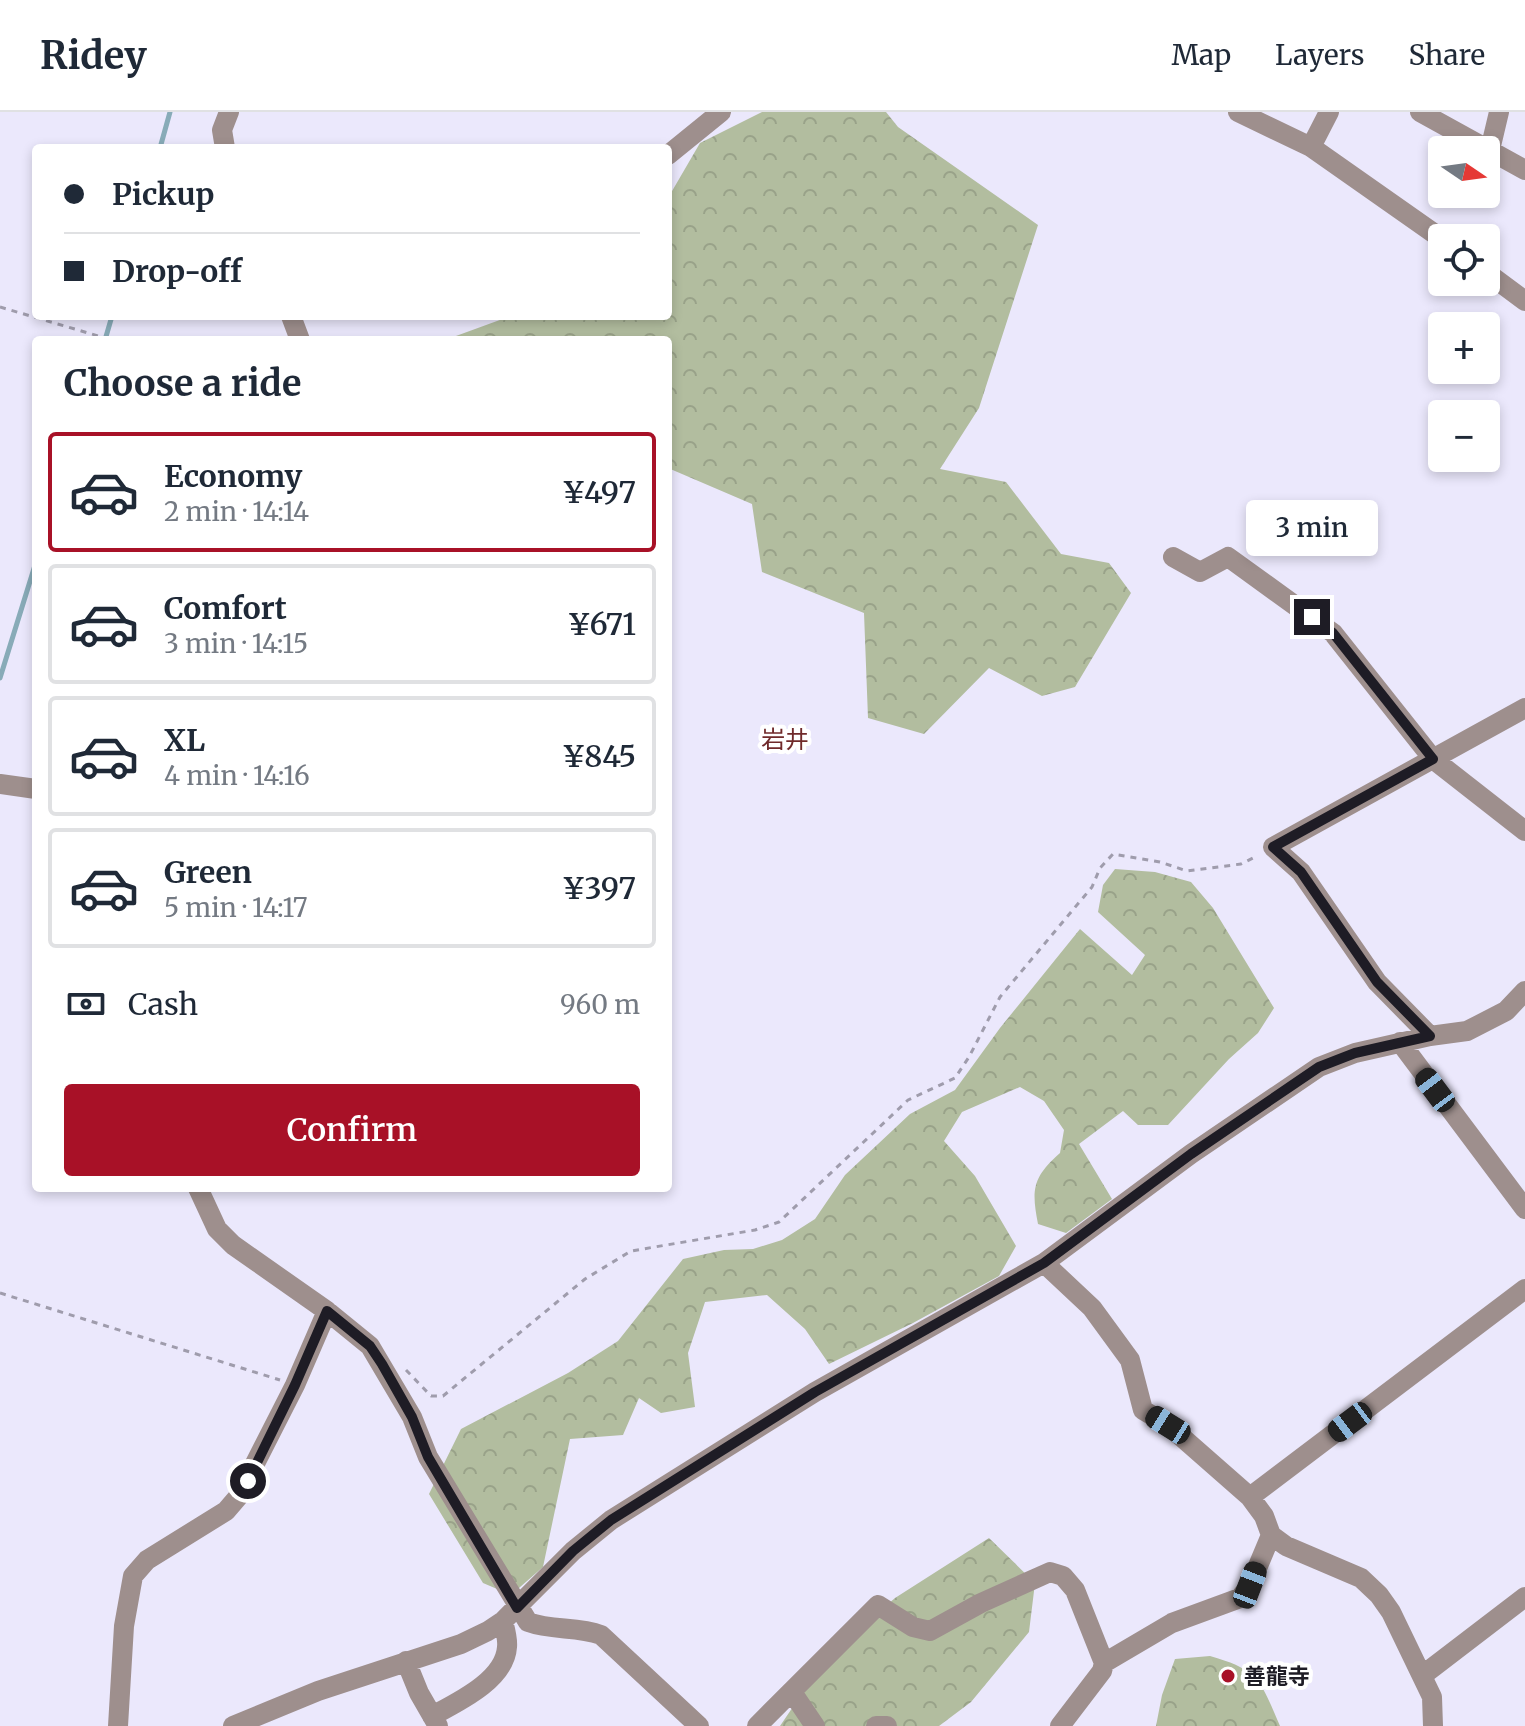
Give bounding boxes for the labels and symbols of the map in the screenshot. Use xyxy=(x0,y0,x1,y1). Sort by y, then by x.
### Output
north arrow xyxy=(1428,136,1500,208)
callout: 3 min xyxy=(1246,501,1378,557)
route end xyxy=(1294,599,1330,635)
district label: 岩井 xyxy=(761,724,809,755)
car xyxy=(1411,1064,1459,1116)
car xyxy=(1324,1398,1376,1446)
car xyxy=(1141,1402,1195,1448)
route start xyxy=(230,1463,266,1499)
car xyxy=(1230,1558,1270,1612)
place label: 善龍寺 xyxy=(1244,1662,1310,1690)
marker: 善龍寺 xyxy=(1219,1667,1237,1685)

